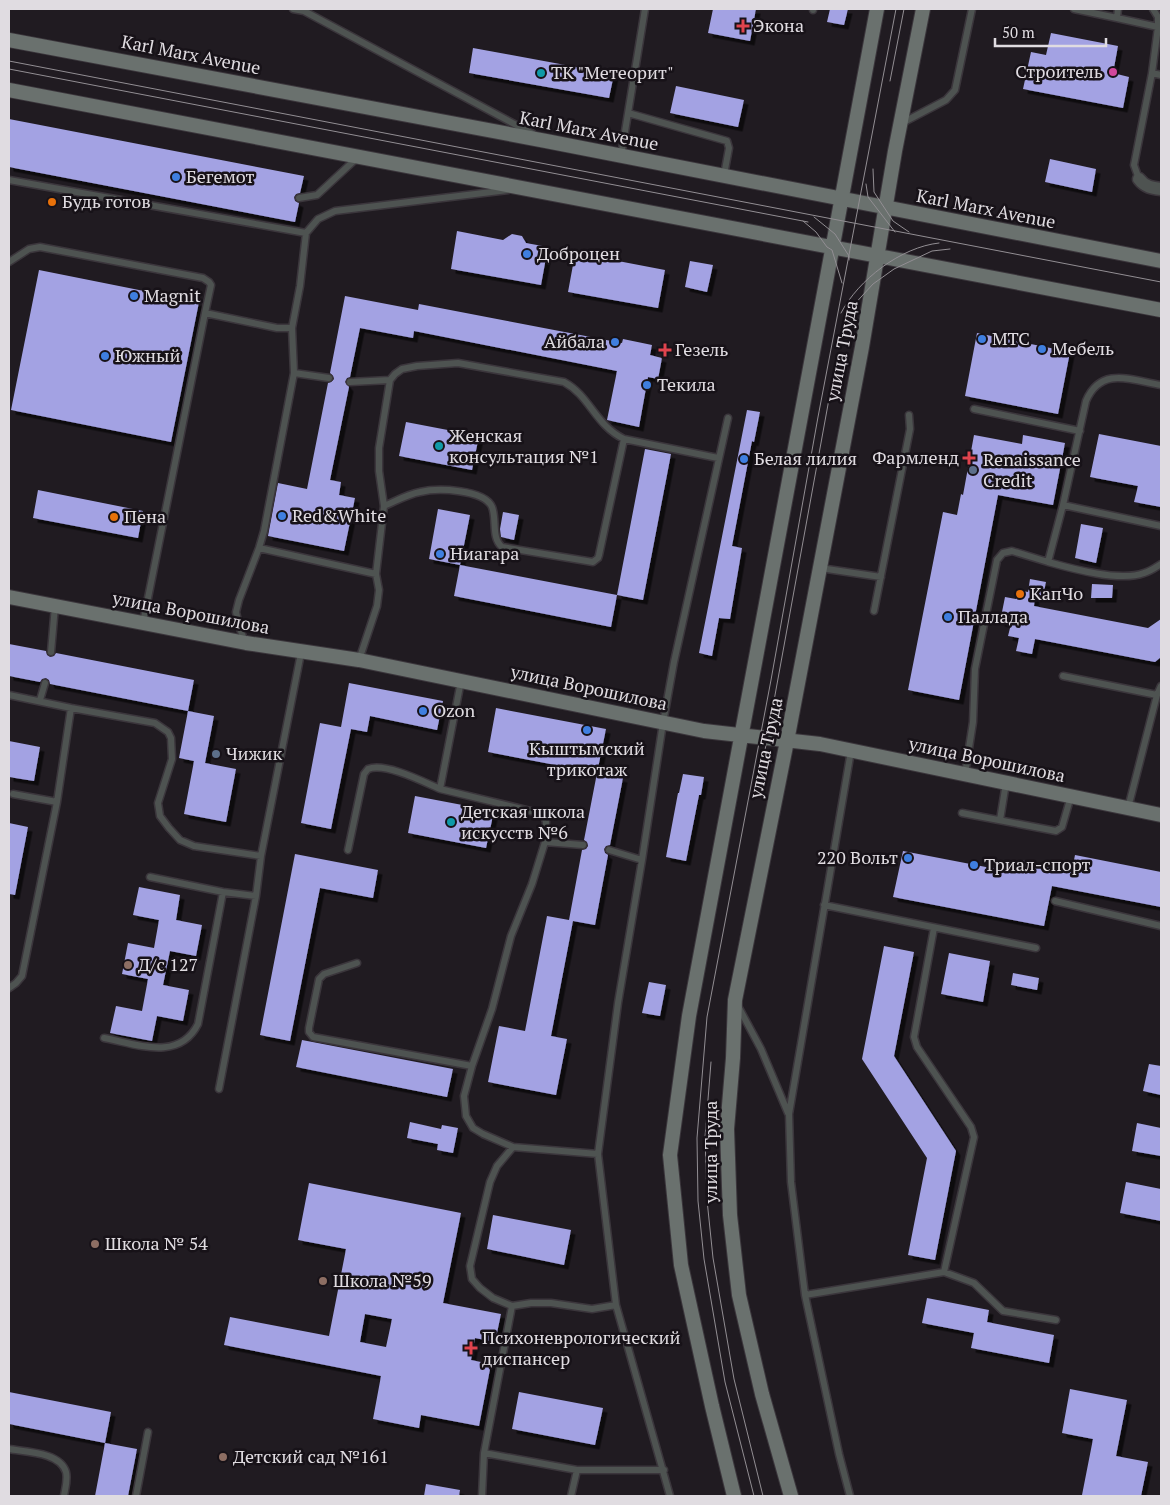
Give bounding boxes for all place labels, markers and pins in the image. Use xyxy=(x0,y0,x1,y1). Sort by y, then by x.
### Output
place label: Экона xyxy=(753,13,804,37)
marker: Экона xyxy=(737,20,749,32)
place label: Строитель xyxy=(1015,59,1103,83)
place label: ТК "Метеорит" xyxy=(551,60,674,84)
marker: Строитель xyxy=(1107,66,1119,78)
marker: ТК "Метеорит" xyxy=(535,67,547,79)
place label: Бегемот xyxy=(186,164,255,188)
marker: Бегемот xyxy=(170,171,182,183)
place label: Будь готов xyxy=(62,189,151,213)
marker: Будь готов xyxy=(46,196,58,208)
place label: Доброцен xyxy=(537,241,620,265)
marker: Доброцен xyxy=(521,248,533,260)
place label: Magnit xyxy=(144,283,201,307)
marker: Magnit xyxy=(128,290,140,302)
place label: МТС xyxy=(992,326,1030,350)
place label: Айбала xyxy=(544,329,605,353)
marker: МТС xyxy=(976,333,988,345)
marker: Айбала xyxy=(609,336,621,348)
place label: Мебель xyxy=(1052,336,1114,360)
place label: Гезель xyxy=(675,337,729,361)
place label: Южный xyxy=(115,343,181,367)
marker: Мебель xyxy=(1036,343,1048,355)
marker: Гезель xyxy=(659,344,671,356)
marker: Южный xyxy=(99,350,111,362)
place label: Текила xyxy=(657,372,716,396)
marker: Текила xyxy=(641,379,653,391)
place label: Женская консультация №1 xyxy=(449,423,599,468)
marker: Женская консультация №1 xyxy=(433,440,445,452)
place label: Фармленд xyxy=(872,445,959,469)
place label: Белая лилия xyxy=(754,446,857,470)
place label: Renaissance Credit xyxy=(983,447,1081,492)
marker: Фармленд xyxy=(963,452,975,464)
marker: Белая лилия xyxy=(738,453,750,465)
marker: Renaissance Credit xyxy=(967,464,979,476)
place label: Red&White xyxy=(292,503,386,527)
place label: Пена xyxy=(124,504,166,528)
marker: Red&White xyxy=(276,510,288,522)
marker: Пена xyxy=(108,511,120,523)
place label: Ниагара xyxy=(450,541,519,565)
marker: Ниагара xyxy=(434,548,446,560)
place label: КапЧо xyxy=(1030,581,1083,605)
marker: КапЧо xyxy=(1014,588,1026,600)
place label: Паллада xyxy=(958,604,1028,628)
marker: Паллада xyxy=(942,611,954,623)
place label: Ozon xyxy=(433,698,476,722)
marker: Ozon xyxy=(417,705,429,717)
marker: Кыштымский трикотаж xyxy=(581,724,593,736)
place label: Кыштымский трикотаж xyxy=(529,736,645,781)
place label: Чижик xyxy=(226,741,282,765)
marker: Чижик xyxy=(210,748,222,760)
place label: Детская школа искусств №6 xyxy=(461,799,585,844)
marker: Детская школа искусств №6 xyxy=(445,816,457,828)
place label: 220 Вольт xyxy=(817,845,898,869)
marker: 220 Вольт xyxy=(902,852,914,864)
place label: Триал-спорт xyxy=(984,852,1091,876)
marker: Триал-спорт xyxy=(968,859,980,871)
place label: Д/с 127 xyxy=(138,952,198,976)
marker: Д/с 127 xyxy=(122,959,134,971)
place label: Школа № 54 xyxy=(105,1231,208,1255)
marker: Школа № 54 xyxy=(89,1238,101,1250)
place label: Школа №59 xyxy=(333,1268,432,1292)
marker: Школа №59 xyxy=(317,1275,329,1287)
place label: Психоневрологический диспансер xyxy=(482,1325,680,1370)
marker: Психоневрологический диспансер xyxy=(464,1341,478,1355)
place label: Детский сад №161 xyxy=(233,1444,389,1468)
marker: Детский сад №161 xyxy=(217,1451,229,1463)

